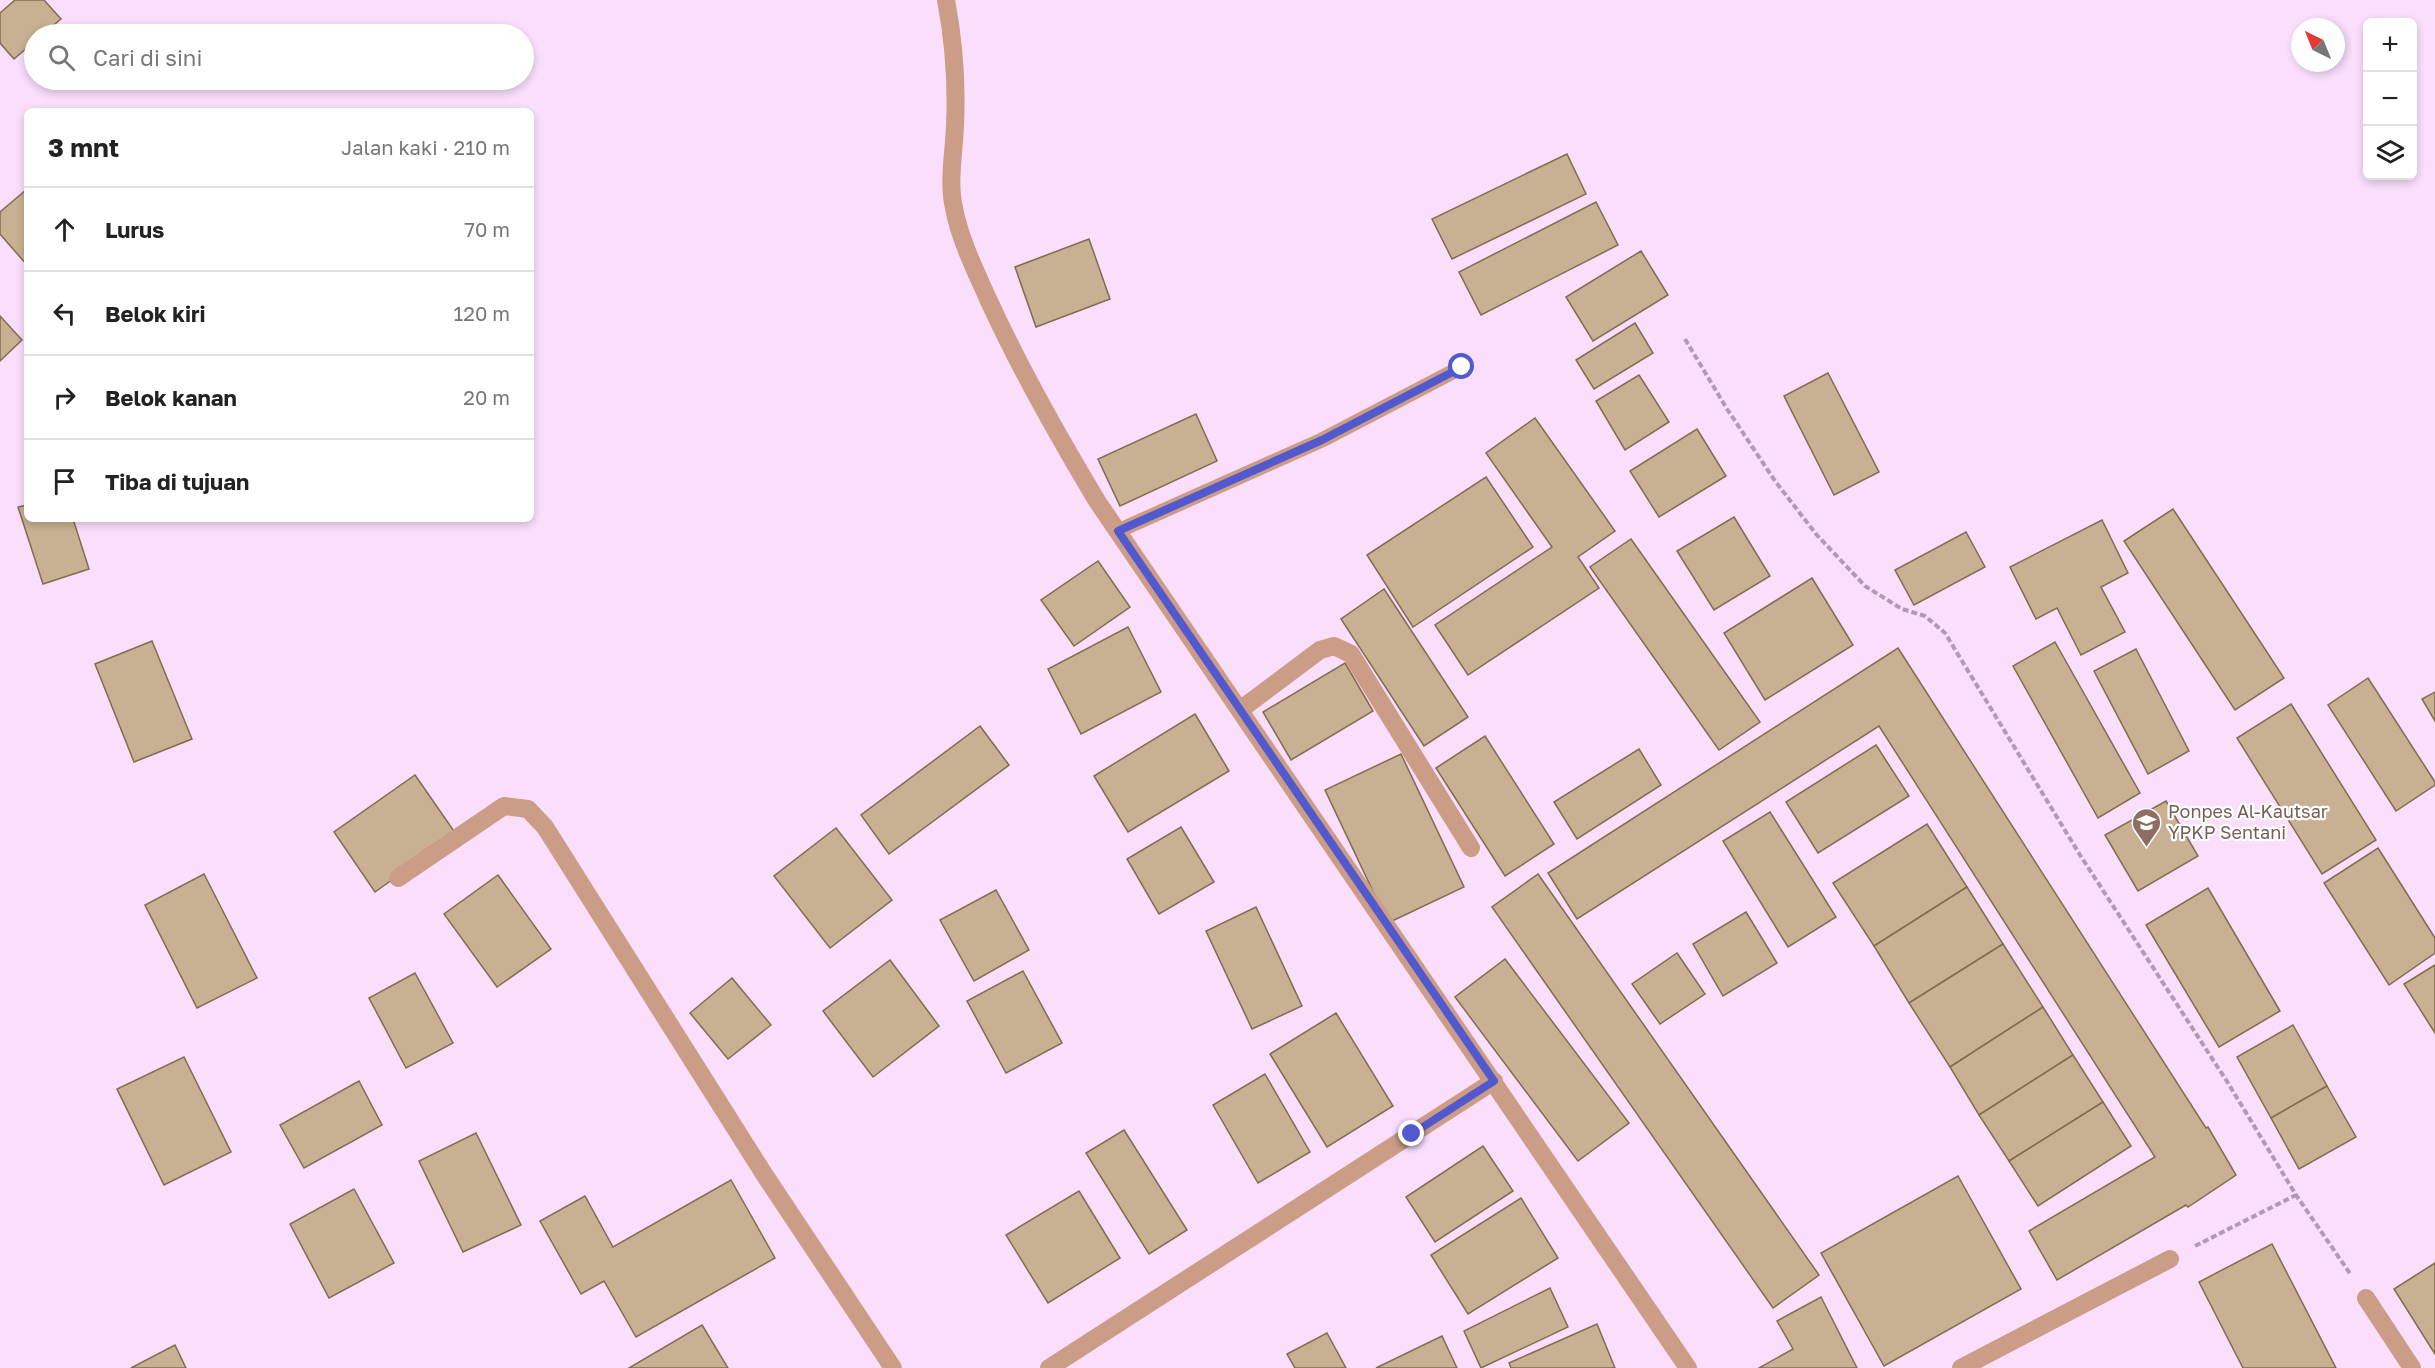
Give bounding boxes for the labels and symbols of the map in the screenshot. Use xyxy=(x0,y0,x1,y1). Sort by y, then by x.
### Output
north arrow xyxy=(2291,18,2345,72)
route start xyxy=(1448,353,1474,379)
place label: Ponpes Al-Kautsar YPKP Sentani xyxy=(2168,800,2328,843)
school or university icon: Ponpes Al-Kautsar YPKP Sentani xyxy=(2131,806,2163,848)
route end xyxy=(1398,1120,1424,1146)

